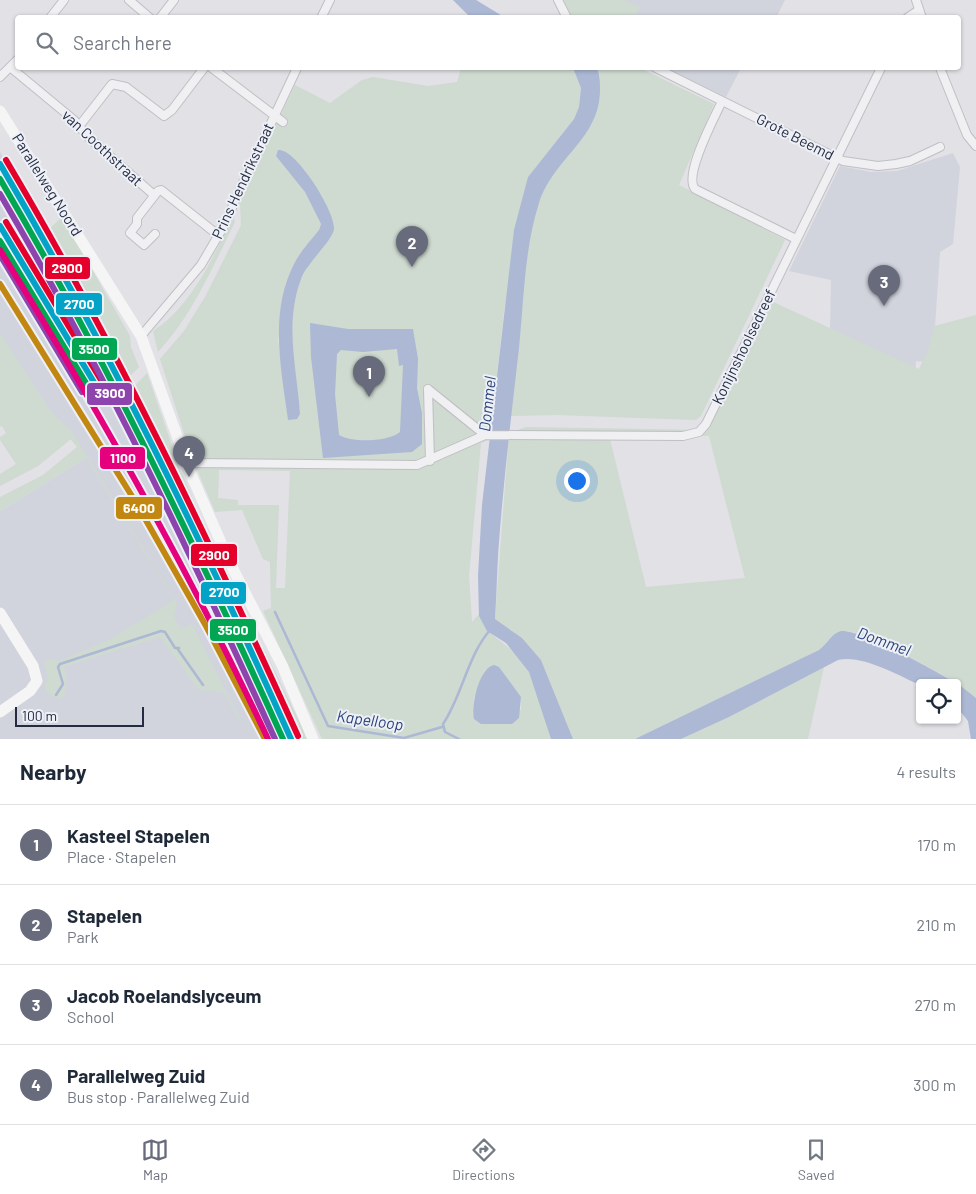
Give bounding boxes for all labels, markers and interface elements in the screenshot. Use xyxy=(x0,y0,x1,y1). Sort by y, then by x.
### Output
search box xyxy=(15,15,961,70)
icon: search xyxy=(33,29,61,57)
text: Search here xyxy=(73,31,172,54)
street label: van Coothstraat xyxy=(59,105,147,189)
street label: Grote Beemd xyxy=(754,109,837,163)
street label: Prins Hendrikstraat xyxy=(207,120,277,241)
street label: Parallelweg Noord xyxy=(9,130,87,239)
pin: 2 xyxy=(396,226,428,267)
line badge: 2900 xyxy=(44,256,91,280)
text: 2900 xyxy=(51,259,83,276)
pin: 3 xyxy=(868,265,900,306)
street label: Konijnshoolsedreef xyxy=(707,286,779,407)
line badge: 2700 xyxy=(55,292,103,316)
text: 2700 xyxy=(64,295,94,312)
line badge: 3500 xyxy=(71,337,118,361)
text: 3500 xyxy=(78,340,110,357)
pin: 1 xyxy=(353,356,385,397)
water label: Dommel xyxy=(474,375,499,433)
line badge: 3900 xyxy=(86,382,133,406)
text: 3900 xyxy=(95,384,125,401)
pin: 4 xyxy=(173,436,205,477)
line badge: 1100 xyxy=(99,446,146,470)
text: 1100 xyxy=(110,449,136,466)
your location xyxy=(564,468,590,494)
line badge: 6400 xyxy=(115,496,163,520)
text: 6400 xyxy=(123,499,155,516)
line badge: 2900 xyxy=(190,543,238,567)
text: 2900 xyxy=(198,546,230,563)
line badge: 2700 xyxy=(200,581,247,605)
text: 2700 xyxy=(209,583,239,600)
line badge: 3500 xyxy=(209,618,257,642)
text: 3500 xyxy=(217,621,249,638)
water label: Dommel xyxy=(855,622,914,659)
map controls xyxy=(916,679,961,724)
button: locate xyxy=(916,679,961,724)
scale bar xyxy=(15,704,144,727)
water label: Kapelloop xyxy=(336,705,405,734)
text: 100 m xyxy=(22,707,57,724)
text: Nearby xyxy=(20,759,86,784)
text: 4 results xyxy=(896,762,956,781)
text: Kasteel Stapelen xyxy=(67,824,210,847)
text: 1 xyxy=(33,835,39,854)
text: 170 m xyxy=(917,835,956,854)
text: Place · Stapelen xyxy=(67,847,176,866)
text: Stapelen xyxy=(67,904,142,927)
text: 2 xyxy=(32,915,40,934)
text: 210 m xyxy=(917,915,956,934)
text: Park xyxy=(67,927,98,946)
text: Jacob Roelandslyceum xyxy=(67,984,261,1007)
text: 3 xyxy=(32,995,40,1014)
text: 270 m xyxy=(914,995,956,1014)
text: School xyxy=(67,1007,114,1026)
text: Parallelweg Zuid xyxy=(67,1064,205,1087)
text: 4 xyxy=(31,1075,41,1094)
text: 300 m xyxy=(913,1075,956,1094)
text: Bus stop · Parallelweg Zuid xyxy=(67,1087,250,1106)
tab: Map xyxy=(141,1136,169,1183)
tab: Directions xyxy=(452,1136,515,1183)
tab: Saved xyxy=(798,1136,835,1183)

